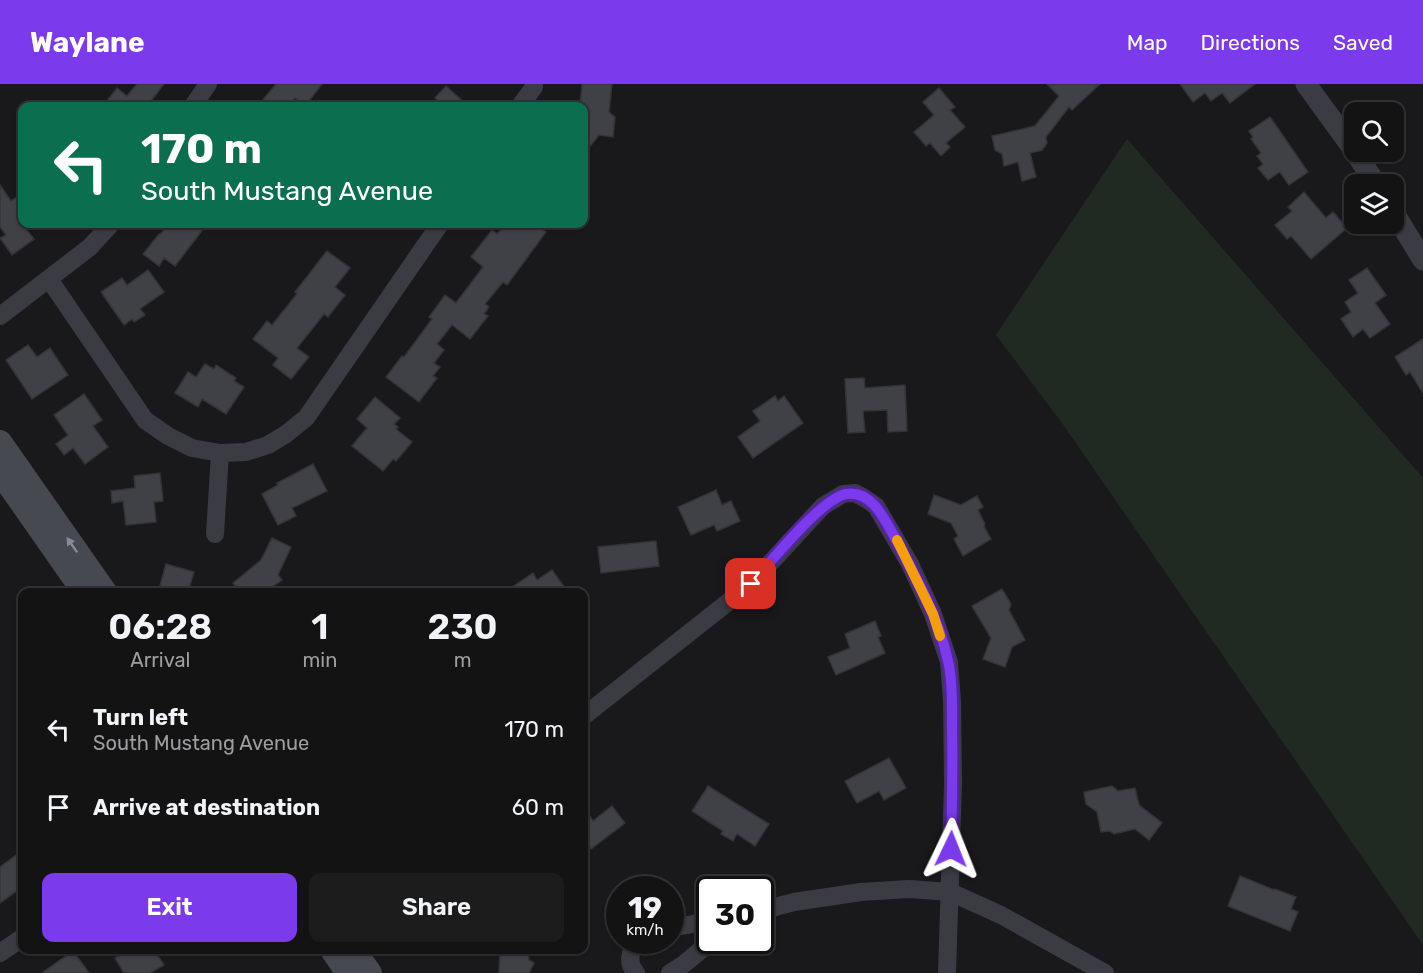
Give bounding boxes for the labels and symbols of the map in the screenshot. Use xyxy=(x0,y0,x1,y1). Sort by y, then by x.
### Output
one-way arrow xyxy=(66,537,78,553)
pin xyxy=(725,558,776,609)
position arrow xyxy=(919,817,983,881)
speed limit sign: 30 xyxy=(696,876,774,954)

